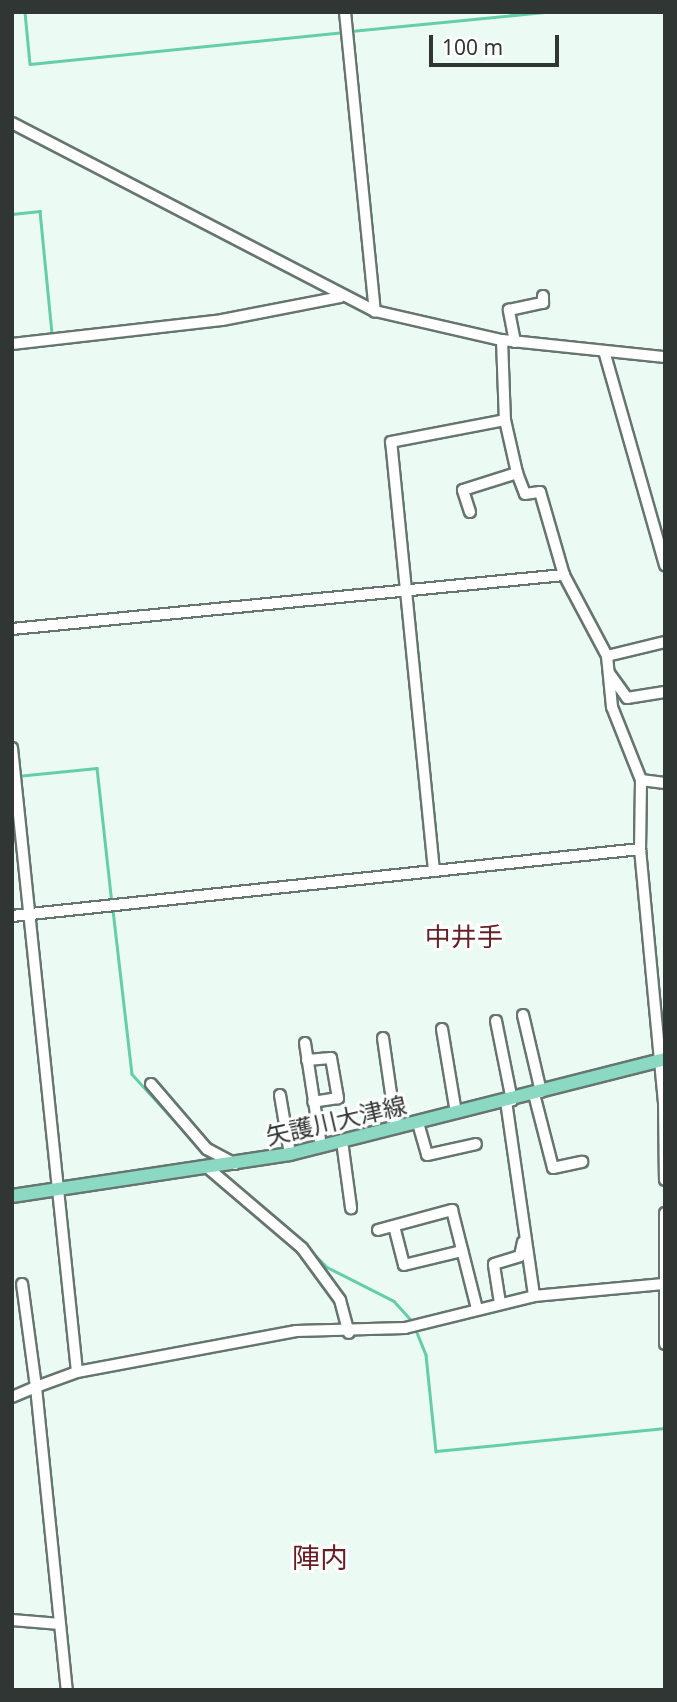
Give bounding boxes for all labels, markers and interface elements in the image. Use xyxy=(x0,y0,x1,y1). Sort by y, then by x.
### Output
scale bar xyxy=(432,21,562,65)
text: 100 m xyxy=(442,33,503,61)
district label: 中井手 xyxy=(425,921,503,953)
street label: 矢護川大津線 xyxy=(263,1090,409,1150)
district label: 陣内 xyxy=(292,1540,348,1574)

